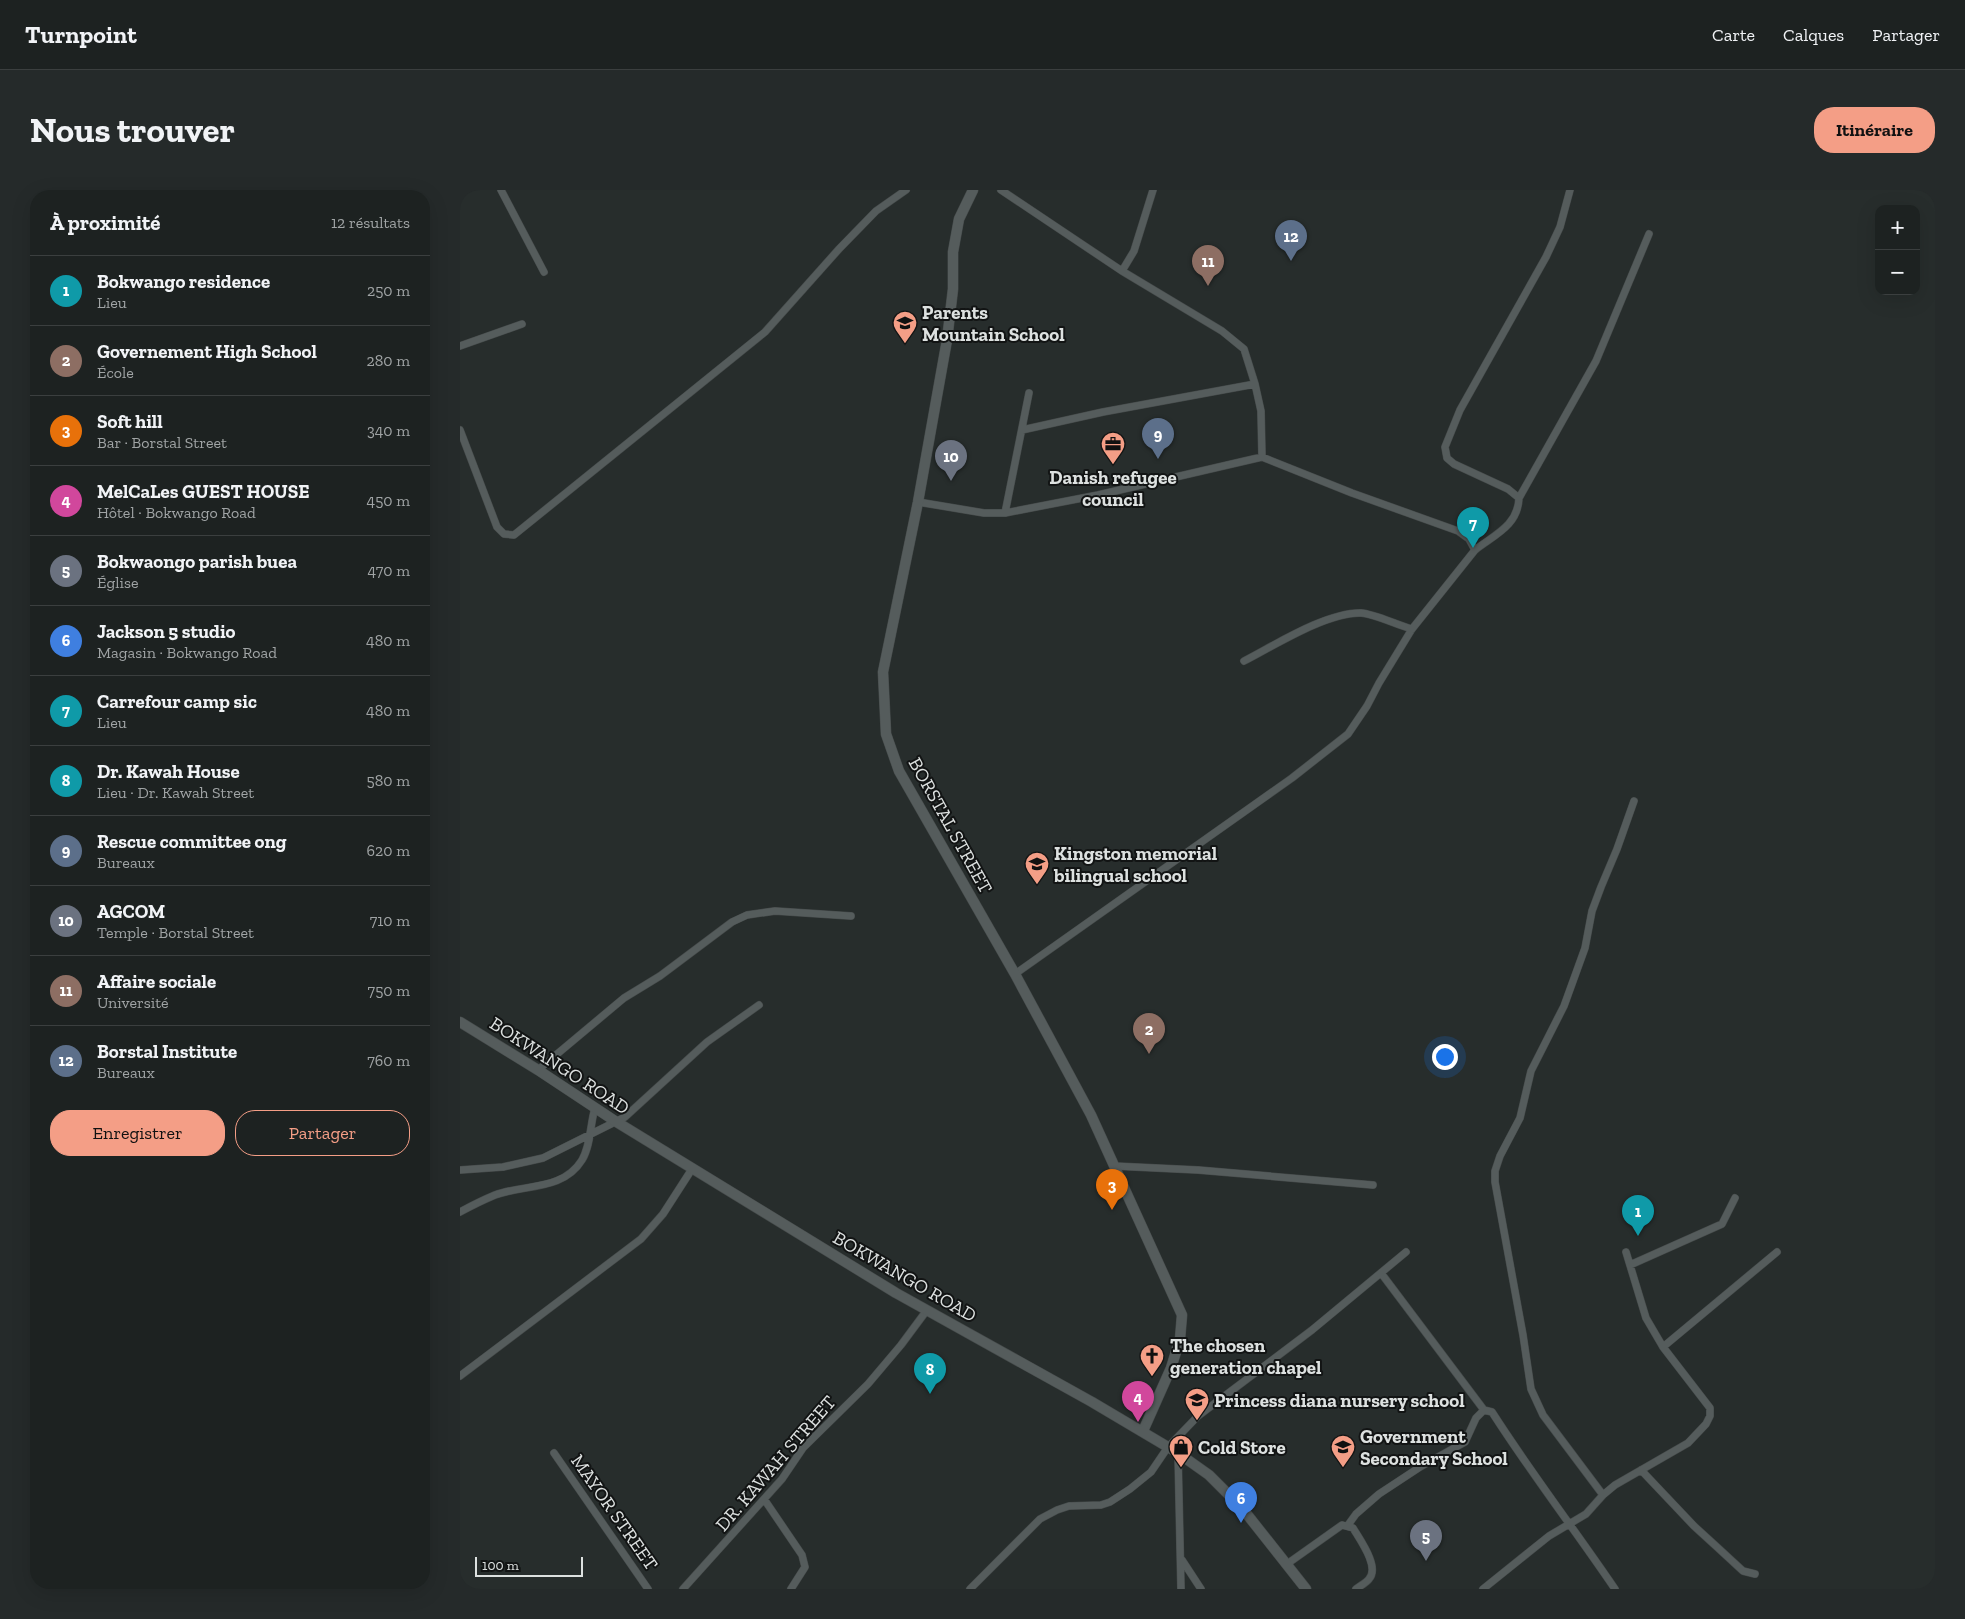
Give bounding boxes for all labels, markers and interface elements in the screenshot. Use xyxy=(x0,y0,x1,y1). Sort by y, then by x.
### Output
text: Turnpoint xyxy=(25,20,137,49)
text: Carte xyxy=(1712,24,1755,46)
text: Calques xyxy=(1783,24,1844,46)
text: Partager xyxy=(1872,24,1940,46)
button: Itinéraire xyxy=(1814,107,1935,153)
text: Nous trouver xyxy=(30,109,235,151)
map controls xyxy=(1875,205,1920,295)
button: + xyxy=(1875,205,1920,250)
text: À proximité xyxy=(50,210,160,235)
text: 12 résultats xyxy=(331,213,410,232)
pin: 12 xyxy=(1275,220,1307,261)
pin: 11 xyxy=(1192,245,1224,286)
button: − xyxy=(1875,250,1920,295)
text: Bokwango residence xyxy=(97,270,270,293)
text: 1 xyxy=(63,281,69,300)
text: 250 m xyxy=(367,281,410,300)
text: Lieu xyxy=(97,293,127,312)
place label: Parents Mountain School xyxy=(922,301,1065,346)
school or university icon: Parents Mountain School xyxy=(892,310,918,344)
text: Governement High School xyxy=(97,340,317,363)
text: 2 xyxy=(62,351,70,370)
text: 280 m xyxy=(366,351,410,370)
text: École xyxy=(97,363,134,382)
text: Soft hill xyxy=(97,410,163,433)
pin: 9 xyxy=(1142,418,1174,459)
text: 3 xyxy=(62,421,70,440)
text: 340 m xyxy=(367,421,410,440)
office icon: Danish refugee council xyxy=(1100,431,1126,465)
text: Bar · Borstal Street xyxy=(97,433,227,452)
pin: 10 xyxy=(935,440,967,481)
place label: Danish refugee council xyxy=(1049,466,1177,511)
text: MelCaLes GUEST HOUSE xyxy=(97,480,310,503)
text: 4 xyxy=(61,491,71,510)
text: 450 m xyxy=(367,491,410,510)
text: Hôtel · Bokwango Road xyxy=(97,503,256,522)
pin: 7 xyxy=(1457,507,1489,548)
text: Bokwaongo parish buea xyxy=(97,550,297,573)
text: 5 xyxy=(62,561,70,580)
text: 470 m xyxy=(367,561,410,580)
text: Église xyxy=(97,573,138,592)
text: Jackson 5 studio xyxy=(97,620,236,643)
text: 6 xyxy=(62,631,70,650)
text: 480 m xyxy=(366,631,410,650)
text: Magasin · Bokwango Road xyxy=(97,643,277,662)
text: Carrefour camp sic xyxy=(97,690,257,713)
text: 7 xyxy=(62,701,70,720)
text: 480 m xyxy=(366,701,410,720)
text: Lieu xyxy=(97,713,127,732)
street label: BORSTAL STREET xyxy=(904,753,998,897)
text: Dr. Kawah House xyxy=(97,760,240,783)
text: 8 xyxy=(62,771,70,790)
text: 580 m xyxy=(367,771,410,790)
text: Lieu · Dr. Kawah Street xyxy=(97,783,254,802)
text: Rescue committee ong xyxy=(97,830,287,853)
text: 9 xyxy=(62,841,70,860)
text: 620 m xyxy=(367,841,410,860)
place label: Kingston memorial bilingual school xyxy=(1053,842,1218,887)
school or university icon: Kingston memorial bilingual school xyxy=(1024,851,1050,885)
text: Bureaux xyxy=(97,853,155,872)
text: AGCOM xyxy=(97,900,165,923)
text: 10 xyxy=(58,911,74,930)
text: 710 m xyxy=(370,911,410,930)
text: Temple · Borstal Street xyxy=(97,923,254,942)
text: Affaire sociale xyxy=(97,970,216,993)
text: 11 xyxy=(60,981,72,1000)
text: 750 m xyxy=(368,981,410,1000)
text: Université xyxy=(97,993,169,1012)
street label: BOKWANGO ROAD xyxy=(486,1012,634,1119)
pin: 2 xyxy=(1133,1013,1165,1054)
text: Borstal Institute xyxy=(97,1040,237,1063)
your location xyxy=(1432,1044,1458,1070)
text: 12 xyxy=(58,1051,74,1070)
text: 760 m xyxy=(367,1051,410,1070)
text: Bureaux xyxy=(97,1063,155,1082)
button: Enregistrer xyxy=(50,1110,225,1156)
button: Partager xyxy=(235,1110,410,1156)
pin: 3 xyxy=(1096,1169,1128,1210)
pin: 1 xyxy=(1622,1195,1654,1236)
street label: BOKWANGO ROAD xyxy=(829,1226,981,1327)
place label: The chosen generation chapel xyxy=(1170,1334,1322,1379)
church icon: The chosen generation chapel xyxy=(1139,1343,1165,1377)
pin: 8 xyxy=(914,1353,946,1394)
pin: 4 xyxy=(1122,1381,1154,1422)
school or university icon: Princess diana nursery school xyxy=(1184,1387,1210,1421)
place label: Princess diana nursery school xyxy=(1214,1389,1465,1412)
street label: DR. KAWAH STREET xyxy=(710,1391,841,1536)
place label: Government Secondary School xyxy=(1360,1425,1508,1470)
shop icon: Cold Store xyxy=(1168,1434,1194,1468)
school or university icon: Government Secondary School xyxy=(1330,1434,1356,1468)
place label: Cold Store xyxy=(1198,1436,1286,1459)
street label: MAYOR STREET xyxy=(566,1450,663,1575)
pin: 6 xyxy=(1225,1482,1257,1523)
pin: 5 xyxy=(1410,1520,1442,1561)
scale bar xyxy=(475,1554,582,1577)
text: 100 m xyxy=(482,1557,519,1574)

